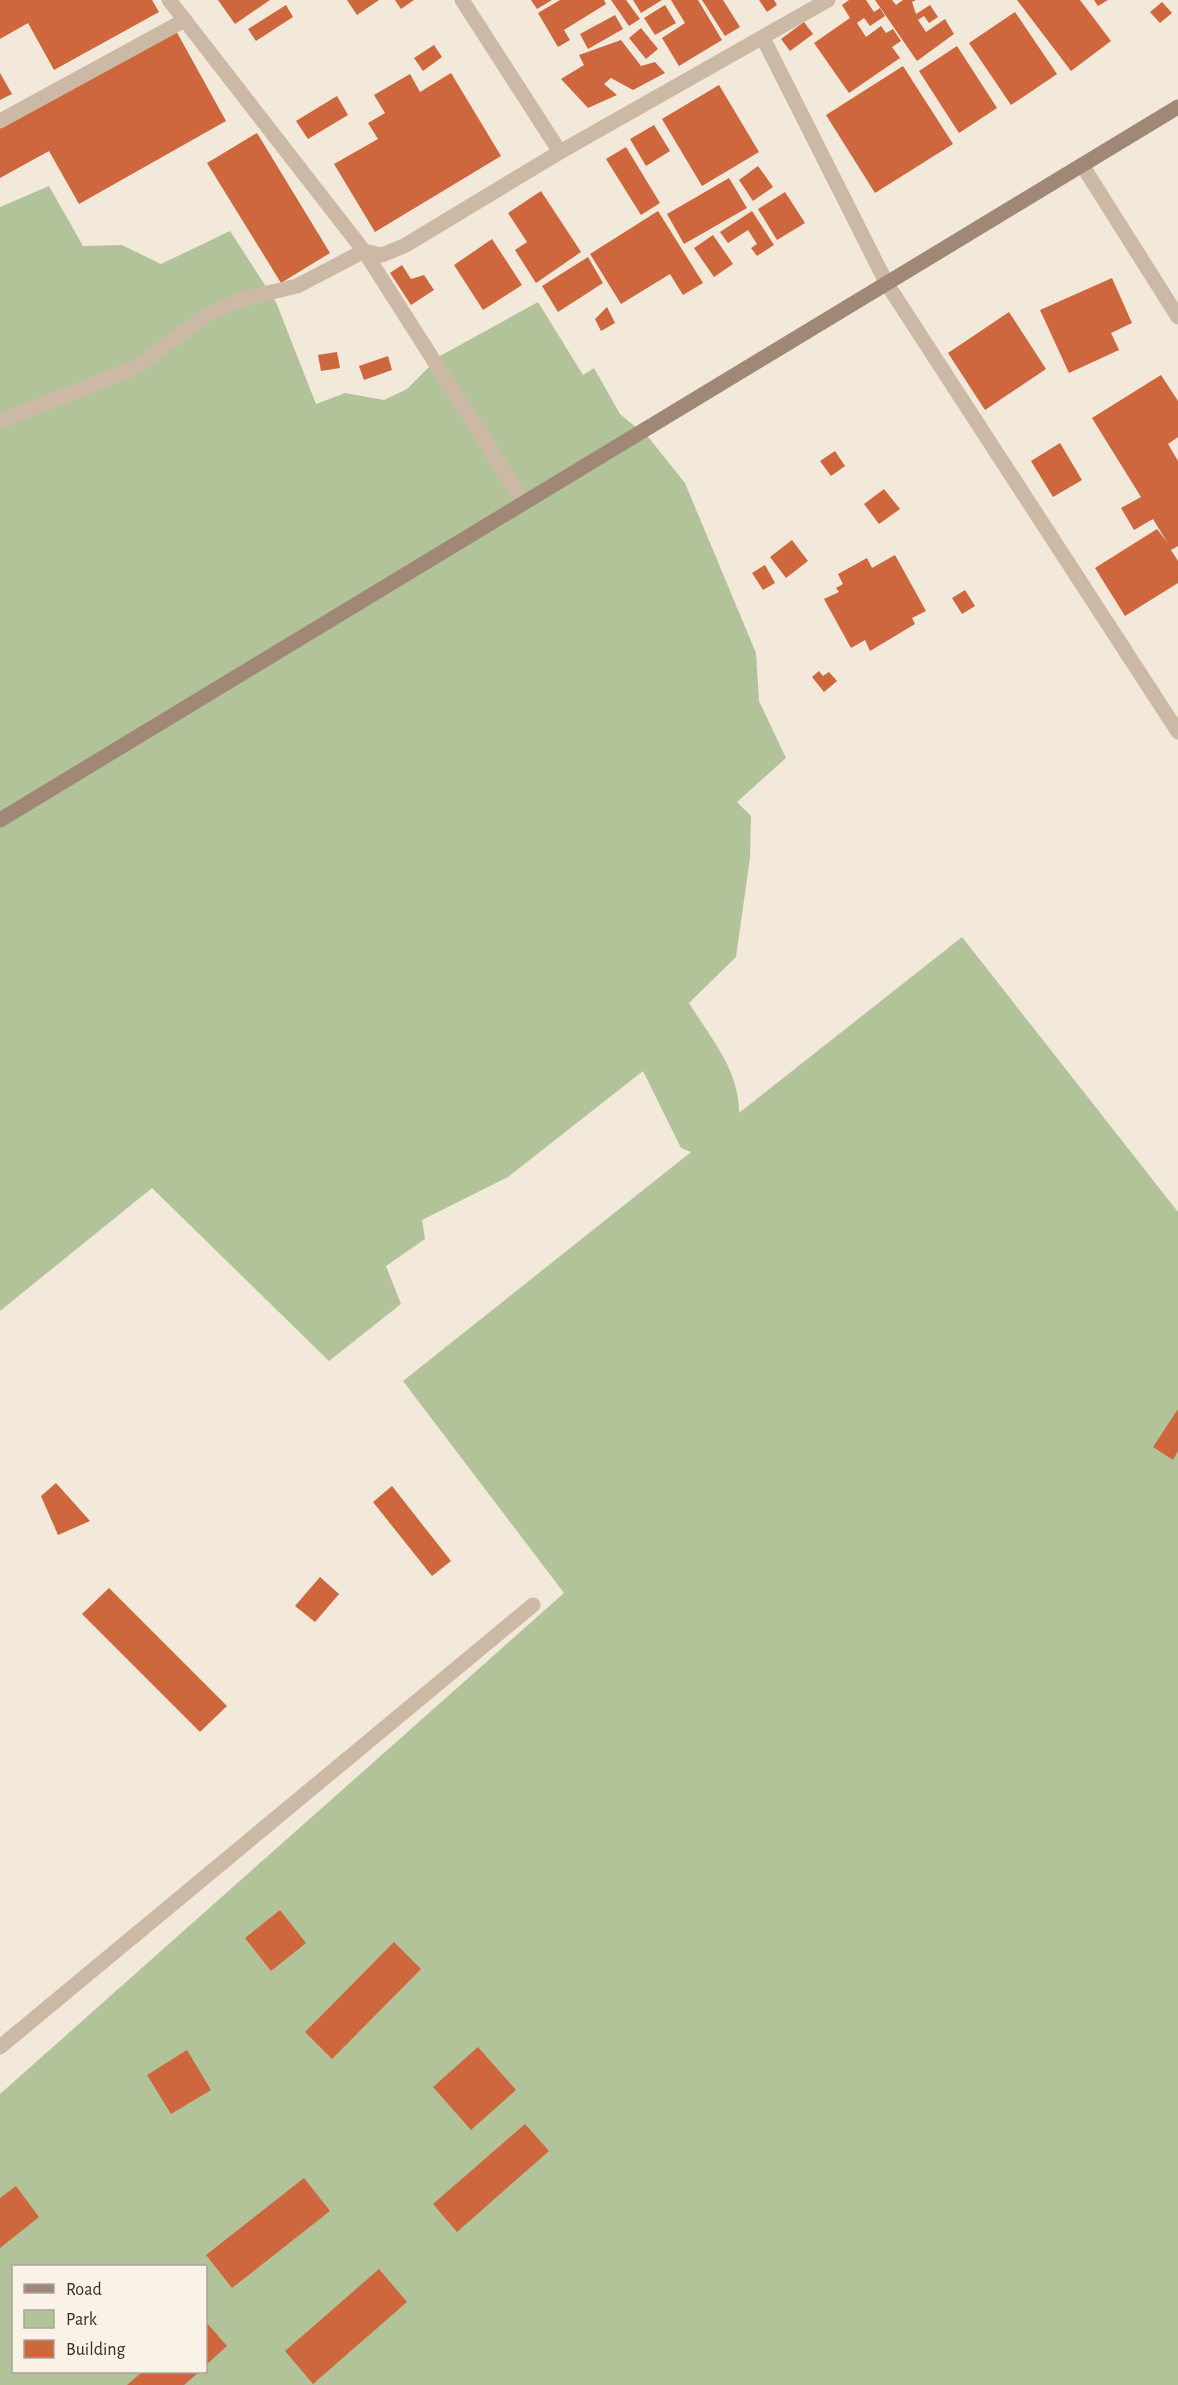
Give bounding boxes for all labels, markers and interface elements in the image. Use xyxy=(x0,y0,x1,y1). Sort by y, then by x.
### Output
legend xyxy=(12,2265,207,2373)
text: Road xyxy=(66,2281,102,2299)
text: Park xyxy=(66,2311,98,2329)
text: Building xyxy=(66,2341,126,2359)

